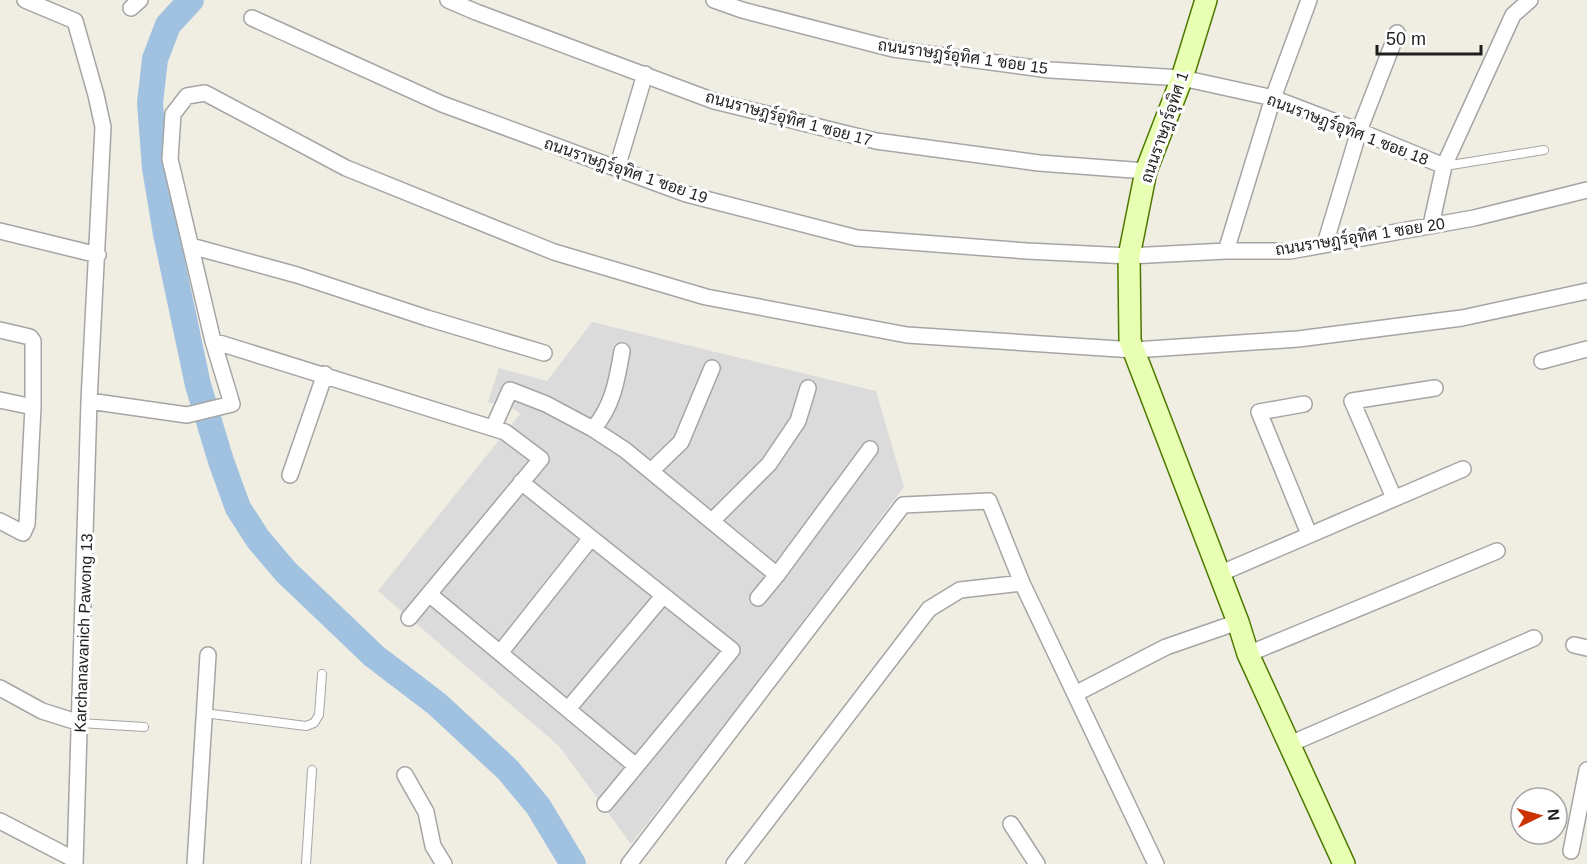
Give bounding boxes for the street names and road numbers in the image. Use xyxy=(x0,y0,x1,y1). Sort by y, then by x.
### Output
street label: ถนนราษฎร์อุทิศ 1 ซอย 15 xyxy=(876,32,1050,80)
street label: ถนนราษฎร์อุทิศ 1 xyxy=(1134,68,1194,186)
street label: ถนนราษฎร์อุทิศ 1 ซอย 17 xyxy=(703,84,875,152)
street label: ถนนราษฎร์อุทิศ 1 ซอย 18 xyxy=(1264,87,1432,171)
street label: ถนนราษฎร์อุทิศ 1 ซอย 19 xyxy=(541,131,711,209)
street label: ถนนราษฎร์อุทิศ 1 ซอย 20 xyxy=(1273,211,1447,261)
street label: Karchanavanich Pawong 13 xyxy=(72,533,95,733)

